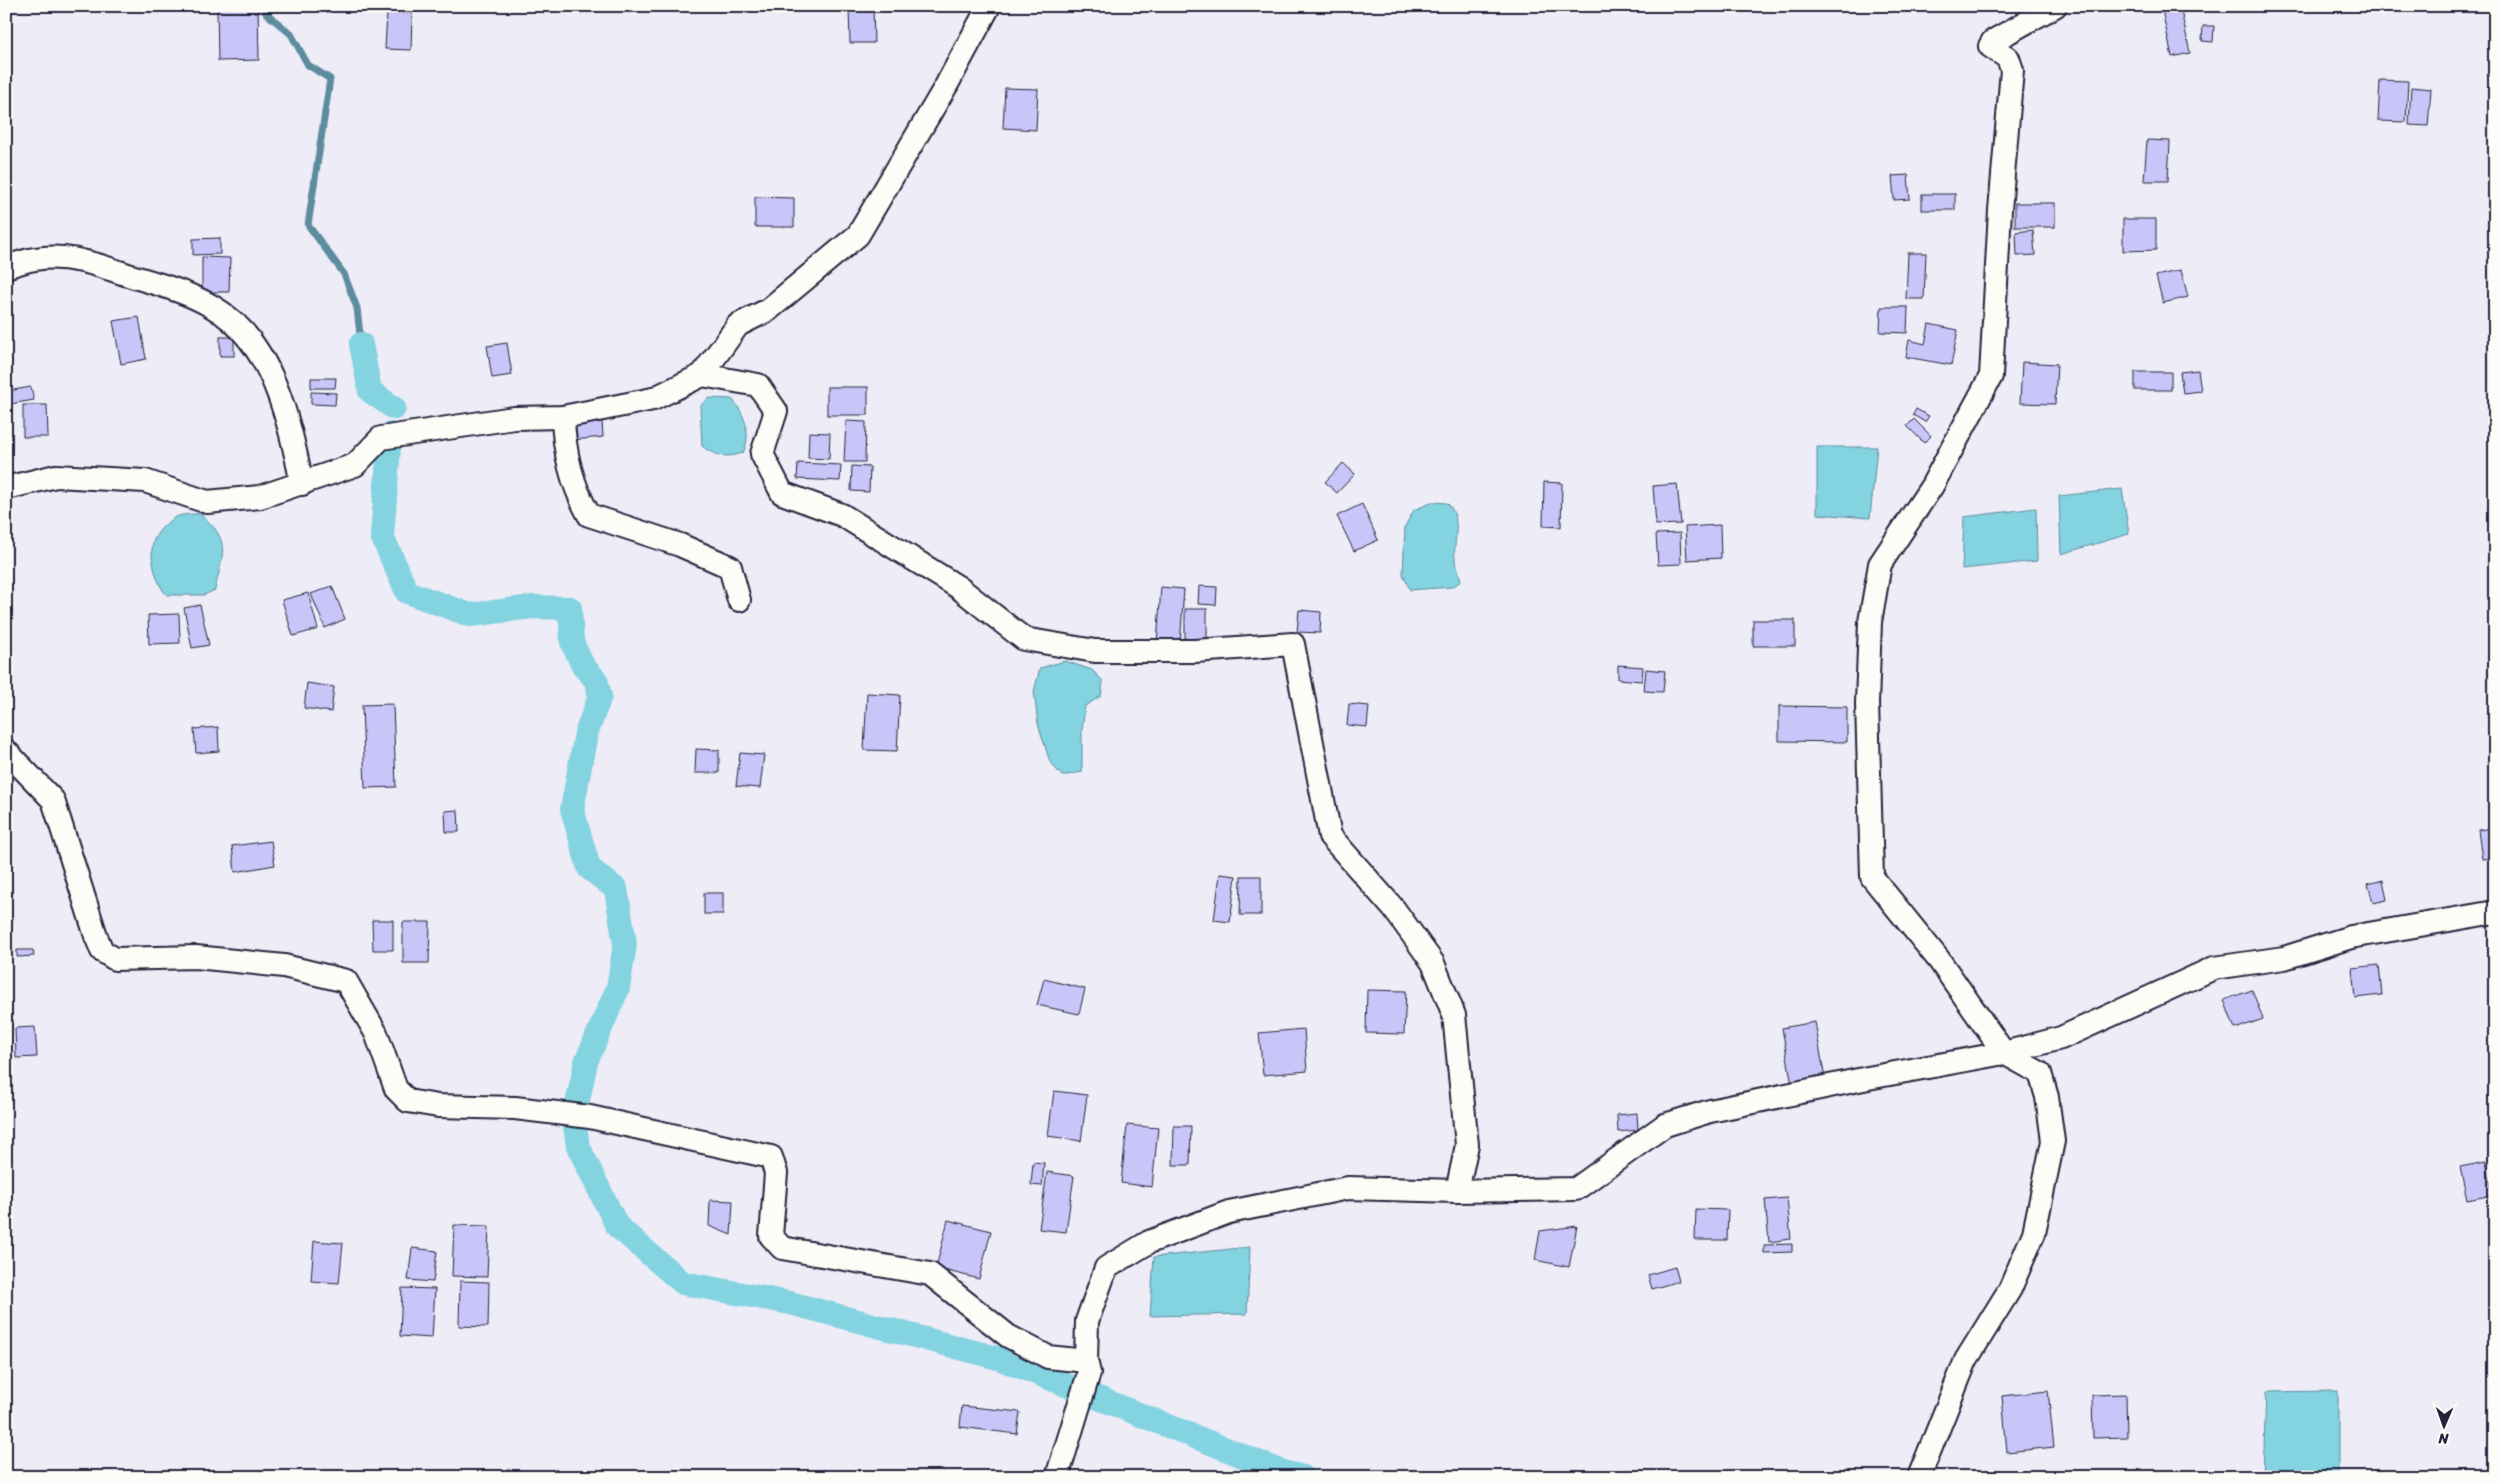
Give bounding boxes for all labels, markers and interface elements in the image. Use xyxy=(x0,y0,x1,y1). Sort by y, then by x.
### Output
north arrow xyxy=(2418,1400,2468,1450)
text: N xyxy=(2438,1426,2450,1451)

